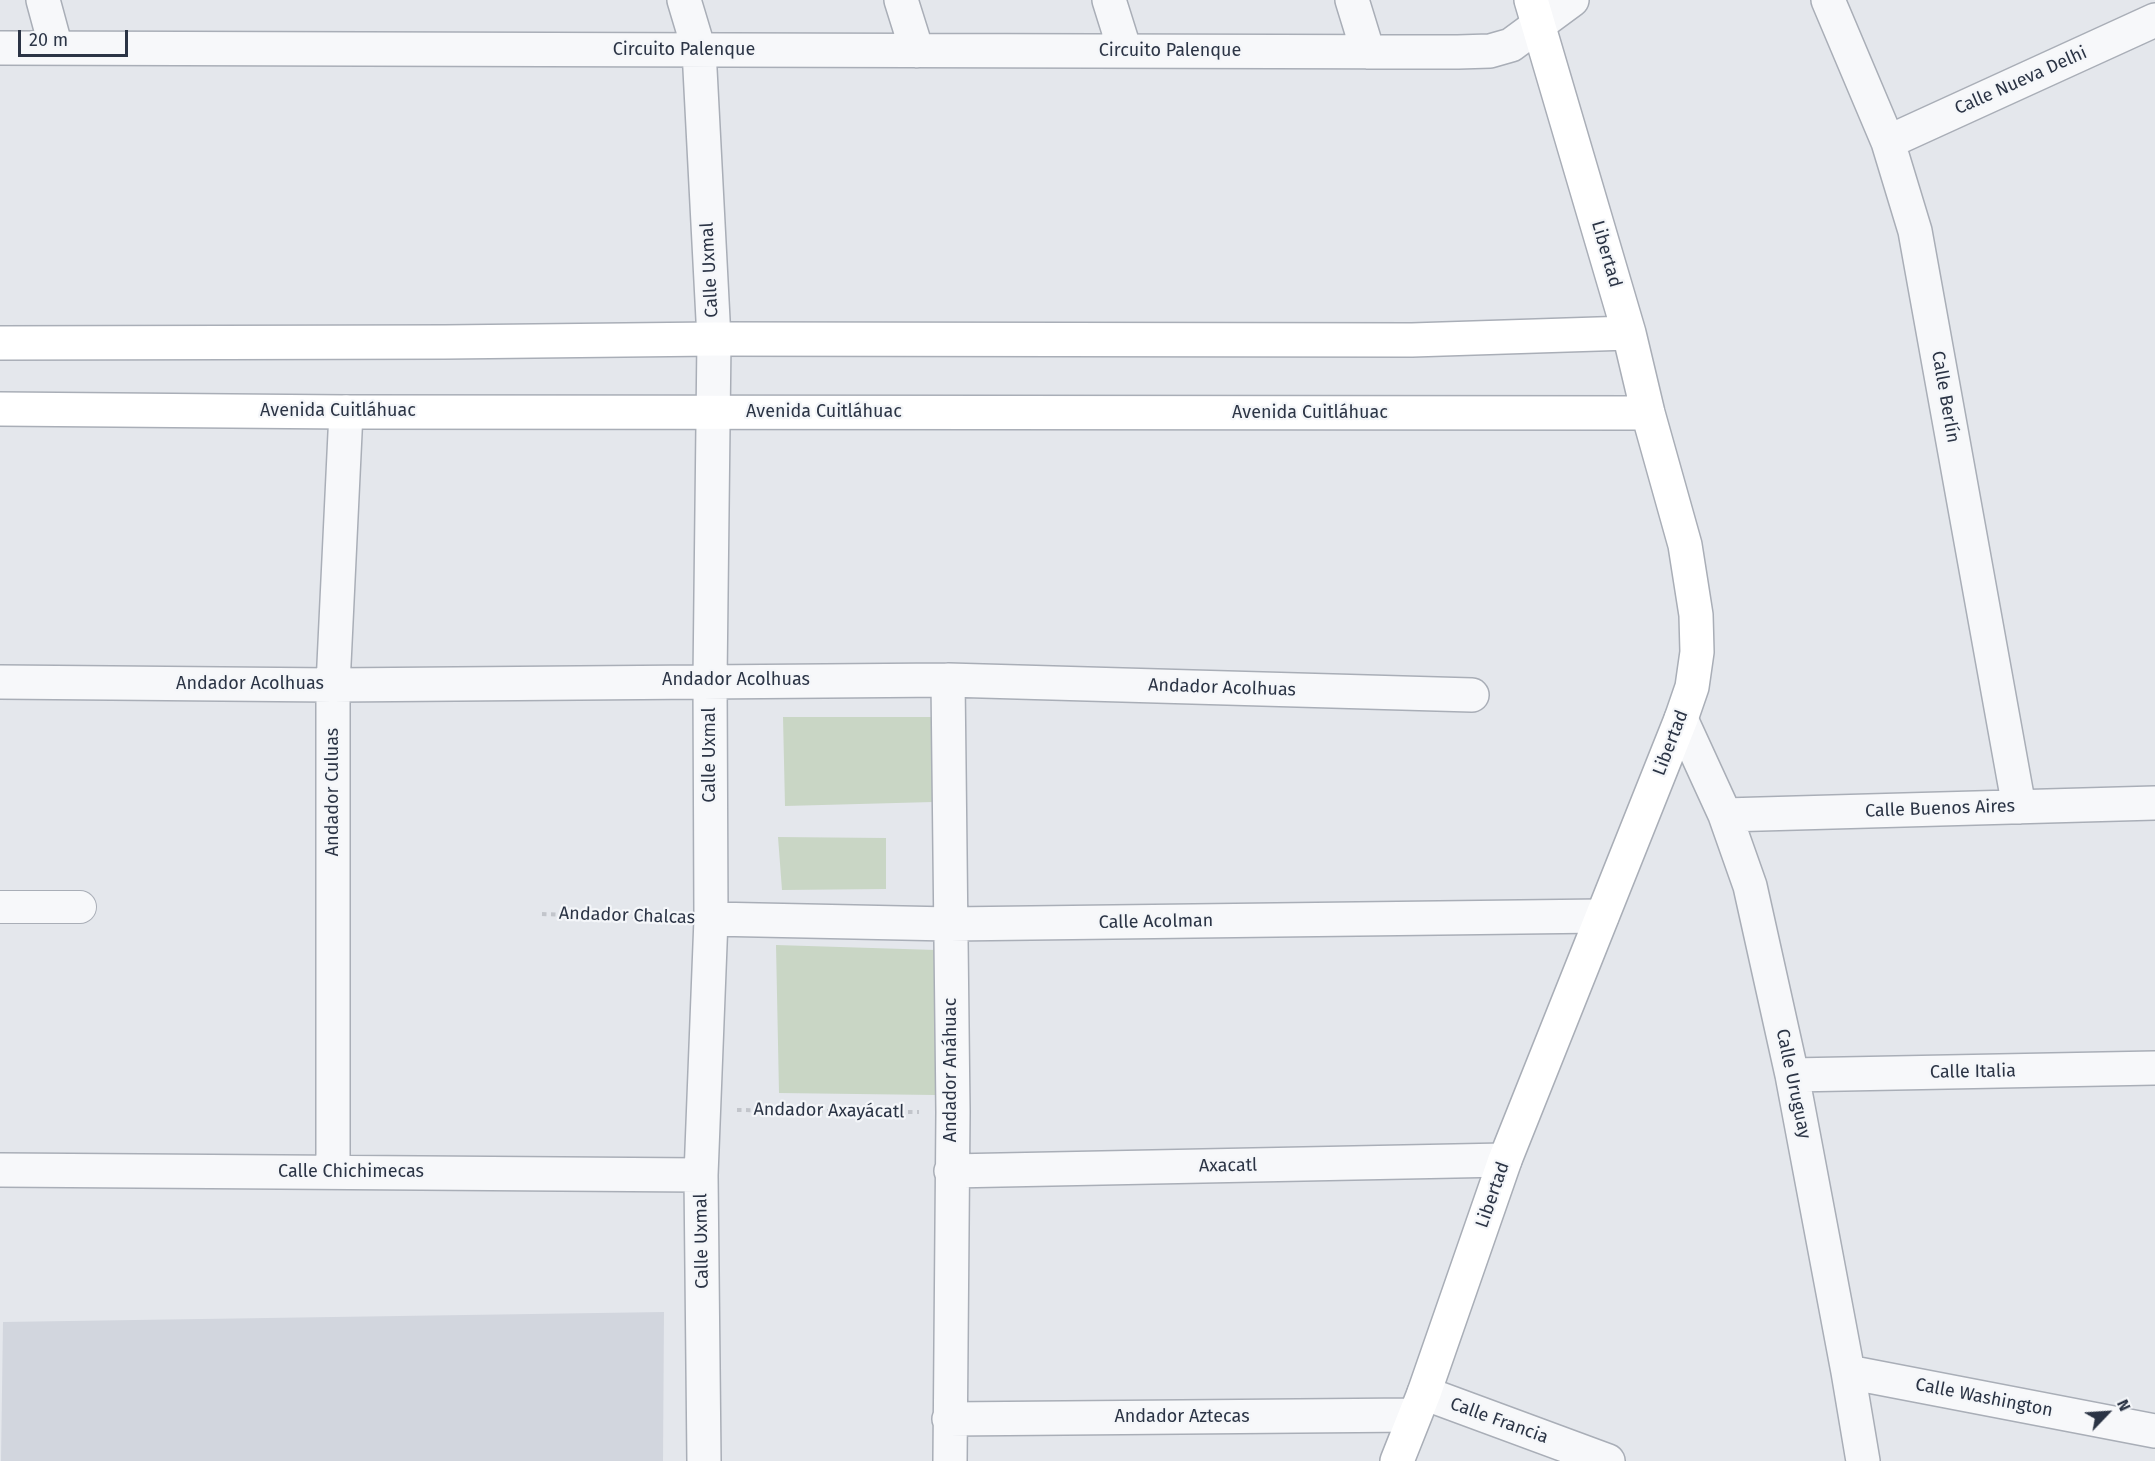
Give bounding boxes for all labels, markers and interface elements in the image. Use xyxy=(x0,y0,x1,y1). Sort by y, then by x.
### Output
scale bar xyxy=(21,18,130,56)
text: 20 m xyxy=(29,29,68,51)
street label: Circuito Palenque xyxy=(613,39,755,61)
street label: Circuito Palenque xyxy=(1099,40,1241,62)
street label: Calle Nueva Delhi xyxy=(1952,42,2090,120)
street label: Libertad xyxy=(1586,218,1626,290)
street label: Calle Uxmal xyxy=(697,222,723,318)
street label: Calle Berlín xyxy=(1926,349,1964,445)
street label: Avenida Cuitláhuac xyxy=(260,400,416,422)
street label: Avenida Cuitláhuac xyxy=(746,401,902,423)
street label: Avenida Cuitláhuac xyxy=(1232,402,1388,424)
street label: Andador Acolhuas xyxy=(662,669,810,691)
street label: Andador Acolhuas xyxy=(176,673,324,695)
street label: Andador Acolhuas xyxy=(1148,675,1296,701)
street label: Calle Uxmal xyxy=(699,707,721,803)
street label: Libertad xyxy=(1649,707,1693,779)
street label: Andador Culuas xyxy=(322,728,344,856)
street label: Calle Buenos Aires xyxy=(1865,796,2015,822)
street label: Andador Chalcas xyxy=(559,903,695,929)
street label: Calle Acolman xyxy=(1098,910,1214,934)
street label: Andador Anáhuac xyxy=(940,998,962,1142)
street label: Calle Uruguay xyxy=(1771,1027,1815,1141)
street label: Calle Italia xyxy=(1930,1060,2016,1084)
street label: Andador Axayácatl xyxy=(753,1099,905,1123)
street label: Axacatl xyxy=(1199,1155,1257,1177)
street label: Libertad xyxy=(1472,1159,1514,1231)
street label: Calle Chichimecas xyxy=(278,1161,424,1183)
street label: Calle Uxmal xyxy=(690,1193,714,1289)
street label: Calle Washington xyxy=(1913,1374,2055,1422)
north arrow xyxy=(2077,1383,2137,1443)
street label: Calle Francia xyxy=(1447,1393,1551,1449)
text: N xyxy=(2113,1396,2135,1414)
street label: Andador Aztecas xyxy=(1114,1406,1250,1428)

